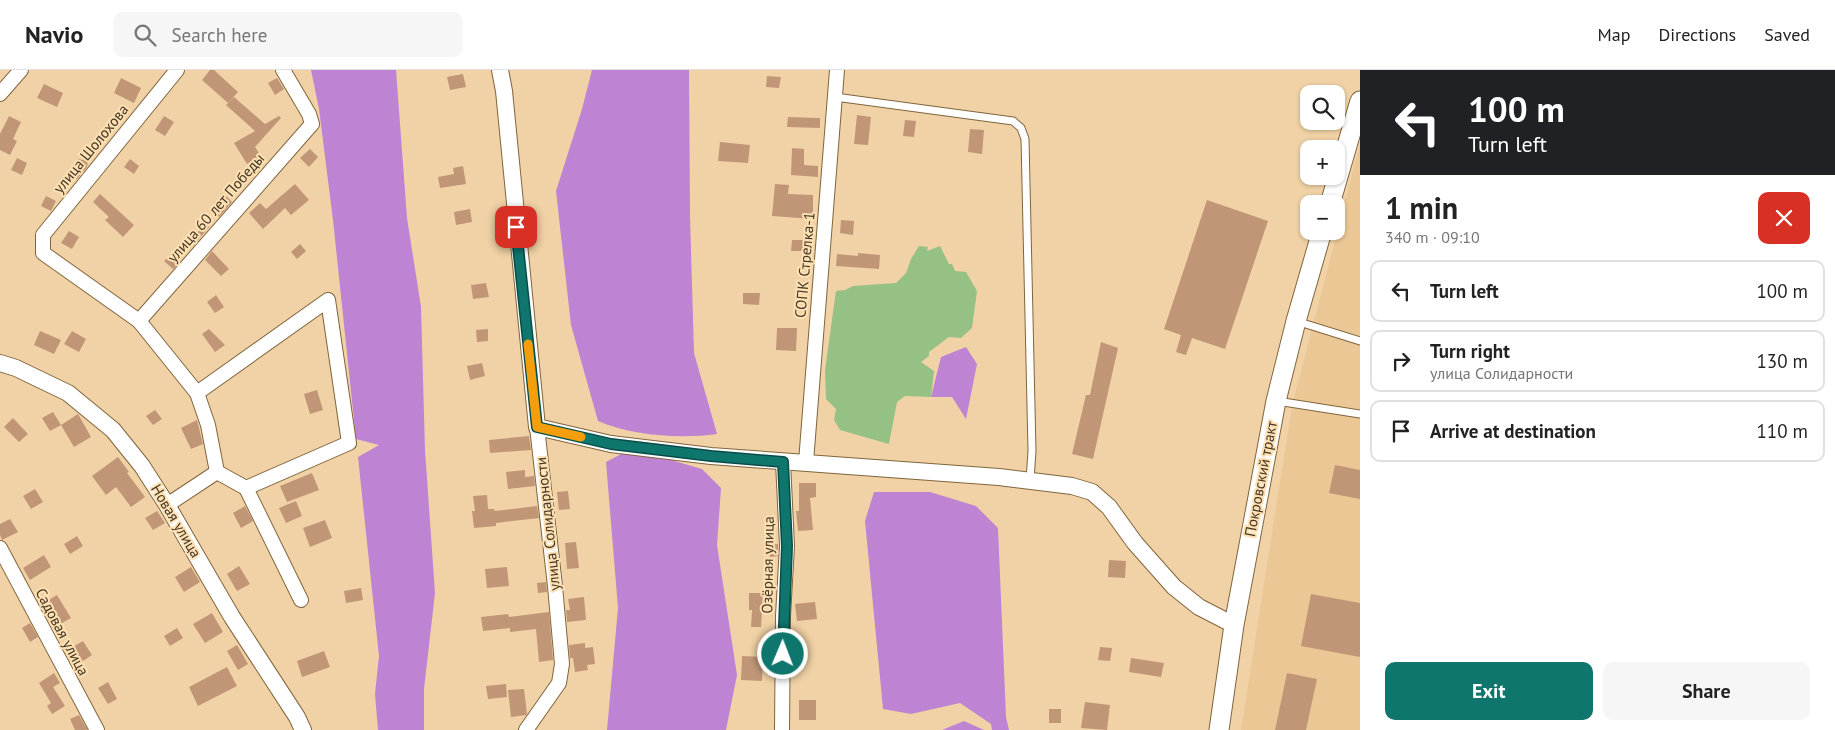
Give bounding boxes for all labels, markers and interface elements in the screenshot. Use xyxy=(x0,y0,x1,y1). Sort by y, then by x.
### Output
search box xyxy=(113,12,463,57)
text: Navio xyxy=(25,19,83,50)
icon: search xyxy=(131,21,159,49)
text: Search here xyxy=(171,23,267,47)
text: Map xyxy=(1598,23,1630,46)
text: Directions xyxy=(1658,23,1736,46)
text: Saved xyxy=(1764,23,1810,46)
map controls xyxy=(1300,85,1345,240)
button: search xyxy=(1300,85,1345,130)
text: 100 m xyxy=(1468,86,1565,132)
icon: left xyxy=(1385,90,1450,155)
street label: улица Шолохова xyxy=(49,100,132,197)
text: Turn left xyxy=(1468,130,1547,158)
button: + xyxy=(1300,140,1345,185)
street label: улица 60 лет Победы xyxy=(163,149,268,266)
text: 1 min xyxy=(1385,188,1458,227)
button: close xyxy=(1758,192,1810,244)
button: − xyxy=(1300,195,1345,240)
pin xyxy=(495,206,537,248)
street label: СОПК Стрелка-1 xyxy=(790,211,819,319)
icon: arrive xyxy=(502,213,530,241)
text: 340 m · 09:10 xyxy=(1385,227,1480,247)
icon: left xyxy=(1387,277,1415,305)
text: Turn left xyxy=(1430,279,1499,303)
text: 100 m xyxy=(1756,279,1808,303)
text: Turn right xyxy=(1430,339,1510,363)
icon: right xyxy=(1387,347,1415,375)
text: 130 m xyxy=(1756,349,1808,373)
text: улица Солидарности xyxy=(1430,363,1573,383)
icon: arrive xyxy=(1387,417,1415,445)
street label: Покровский тракт xyxy=(1240,419,1281,538)
text: Arrive at destination xyxy=(1430,419,1596,443)
text: 110 m xyxy=(1756,419,1808,443)
street label: улица Солидарности xyxy=(531,456,564,592)
street label: Новая улица xyxy=(147,481,206,561)
street label: Озёрная улица xyxy=(757,516,778,614)
street label: Садовая улица xyxy=(31,585,93,679)
position arrow xyxy=(756,627,808,679)
button: Exit xyxy=(1385,662,1593,720)
button: Share xyxy=(1603,662,1810,720)

